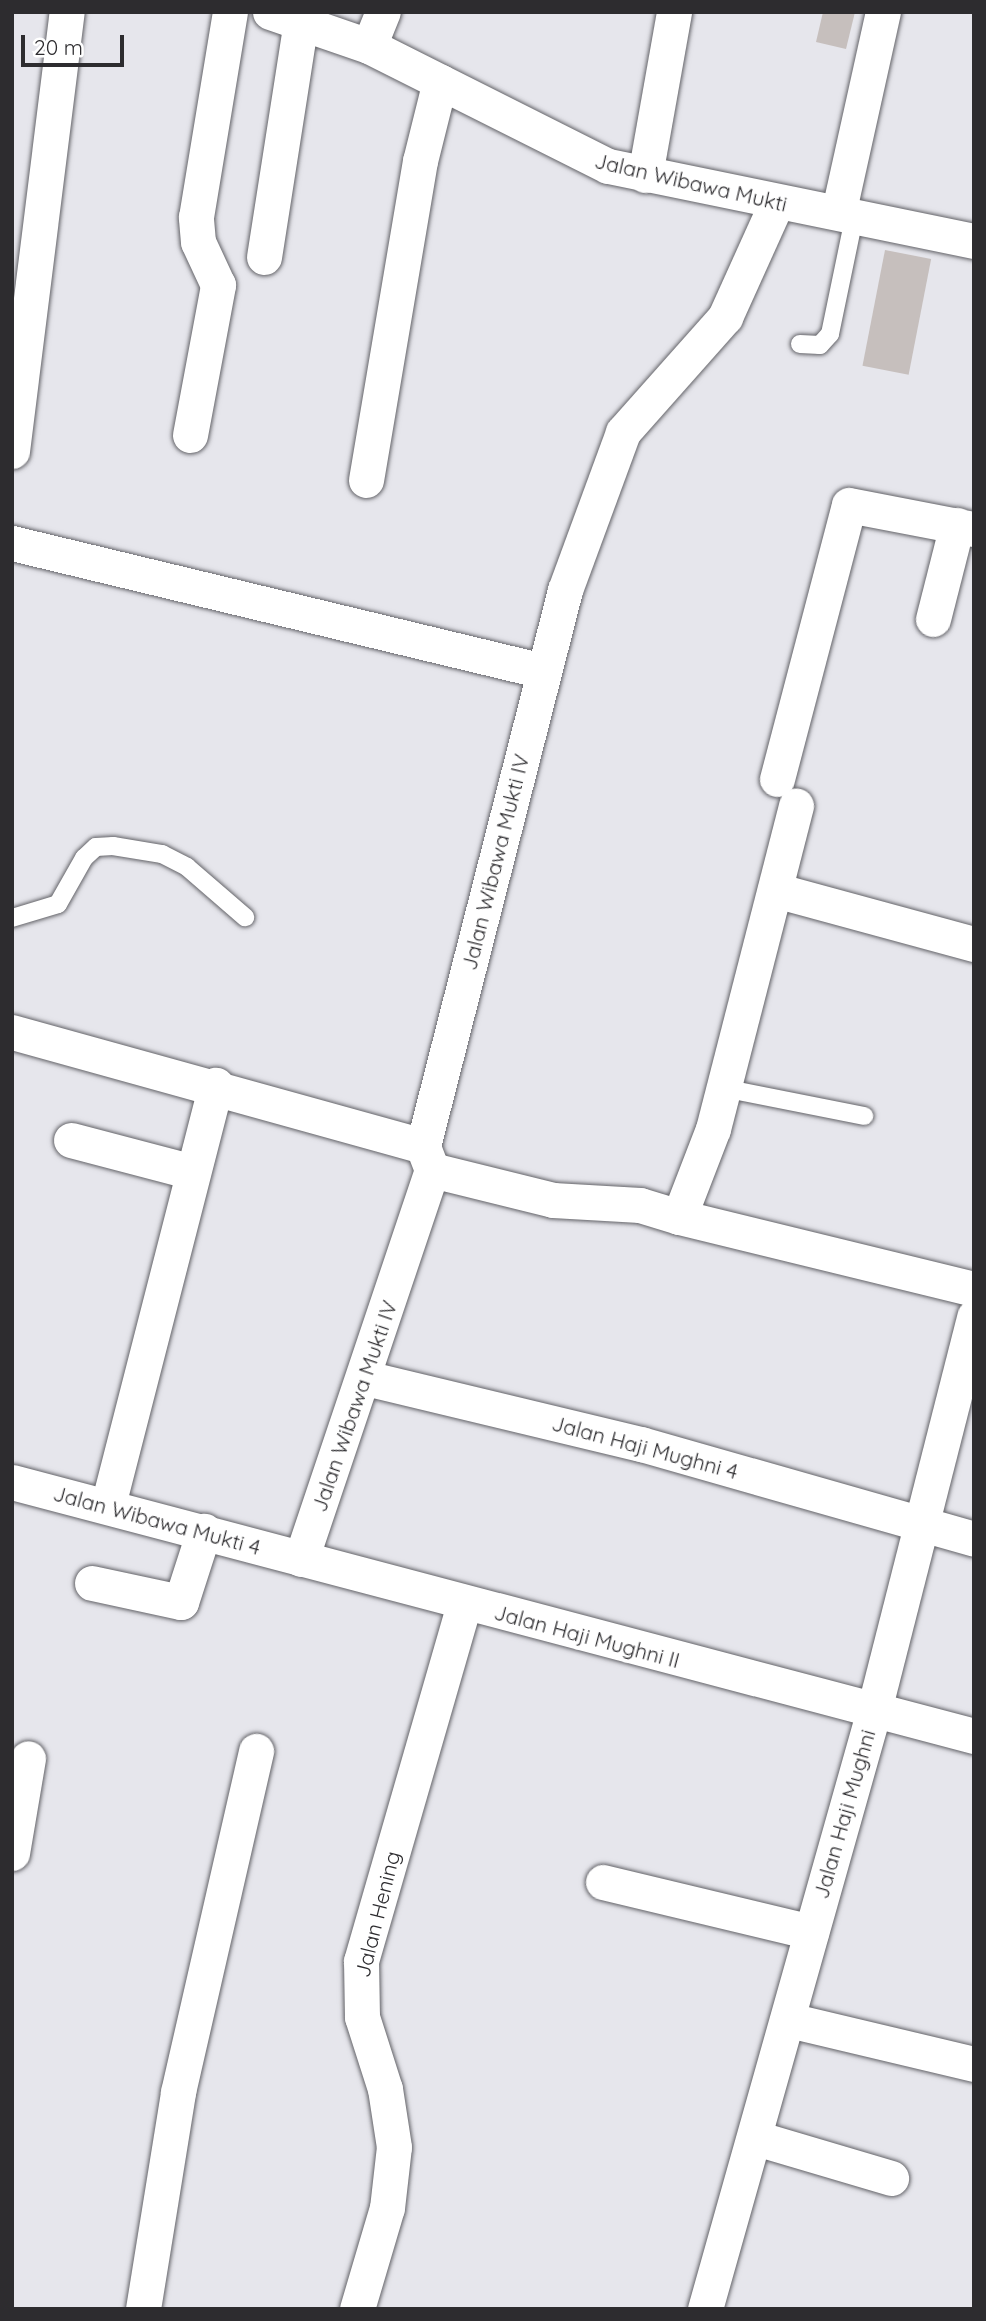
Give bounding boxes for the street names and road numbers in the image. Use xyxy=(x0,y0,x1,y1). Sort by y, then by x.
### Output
street label: Jalan Wibawa Mukti xyxy=(592,148,790,216)
street label: Jalan Wibawa Mukti IV xyxy=(456,751,534,973)
street label: Jalan Wibawa Mukti IV xyxy=(306,1297,402,1515)
street label: Jalan Haji Mughni 4 xyxy=(549,1410,741,1484)
street label: Jalan Wibawa Mukti 4 xyxy=(51,1480,263,1560)
street label: Jalan Haji Mughni II xyxy=(492,1599,682,1673)
street label: Jalan Haji Mughni xyxy=(808,1727,880,1901)
street label: Jalan Hening xyxy=(349,1848,405,1980)

